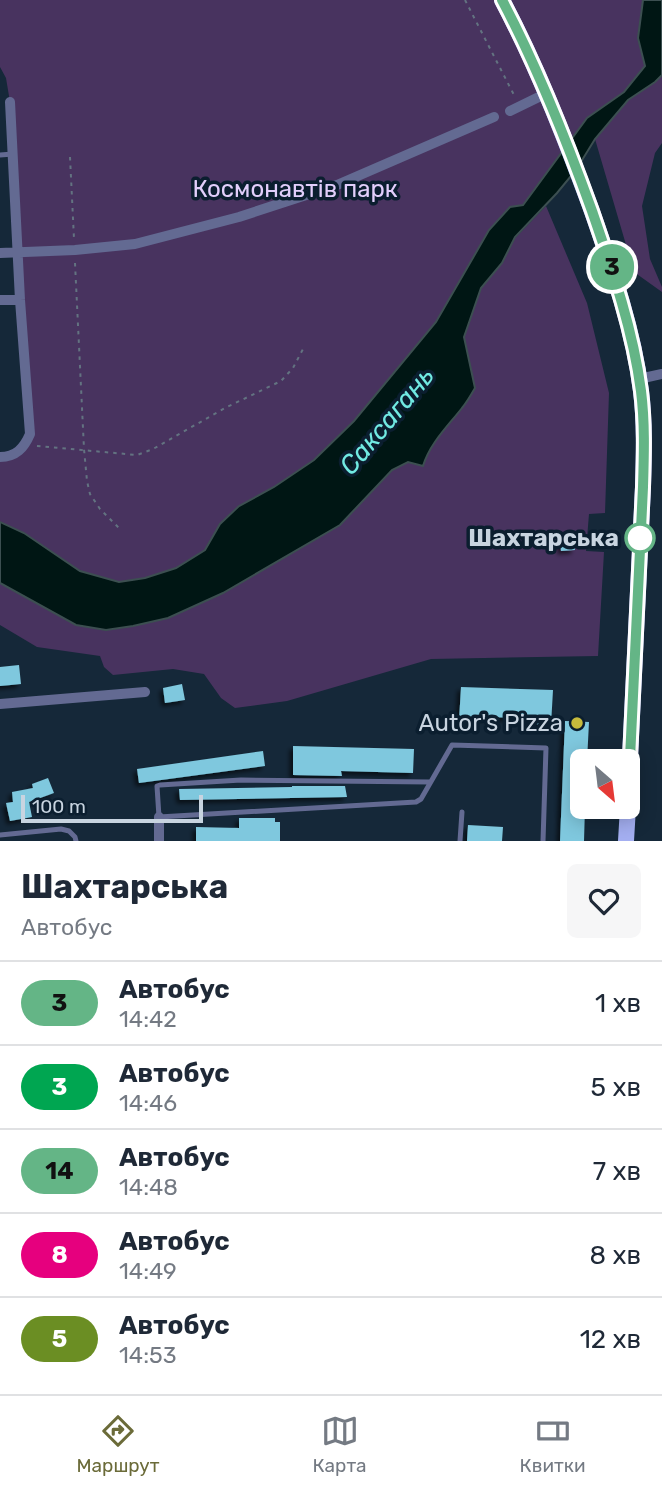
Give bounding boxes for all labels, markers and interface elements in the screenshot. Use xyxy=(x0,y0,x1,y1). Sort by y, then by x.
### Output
park label: Космонавтів парк xyxy=(192,175,398,203)
line badge: 3 xyxy=(589,244,635,290)
text: 3 xyxy=(604,253,620,281)
water label: Саксагань xyxy=(333,361,441,481)
marker: Шахтарська xyxy=(625,523,655,553)
place label: Шахтарська xyxy=(468,524,619,552)
place label: Autor's Pizza xyxy=(419,709,563,737)
marker: Autor's Pizza xyxy=(569,715,585,731)
north arrow xyxy=(570,749,640,819)
map controls xyxy=(570,749,640,819)
scale bar xyxy=(21,792,203,824)
text: 100 m xyxy=(32,795,86,818)
button: heart xyxy=(567,864,641,938)
text: Шахтарська xyxy=(21,867,228,906)
text: Автобус xyxy=(21,913,113,941)
text: Автобус xyxy=(119,974,230,1005)
text: 1 хв xyxy=(595,988,641,1019)
text: 3 xyxy=(52,989,67,1017)
text: 14:42 xyxy=(119,1005,177,1033)
text: Автобус xyxy=(119,1058,230,1089)
text: 5 хв xyxy=(591,1072,641,1103)
text: 3 xyxy=(52,1073,67,1101)
text: 14:46 xyxy=(119,1089,177,1117)
text: Автобус xyxy=(119,1142,230,1173)
text: 7 хв xyxy=(593,1156,641,1187)
text: 14 xyxy=(45,1157,74,1185)
text: 14:48 xyxy=(119,1173,178,1201)
text: Автобус xyxy=(119,1226,230,1257)
text: 8 хв xyxy=(589,1240,641,1271)
text: 8 xyxy=(51,1241,68,1269)
text: 14:49 xyxy=(119,1257,177,1285)
text: Автобус xyxy=(119,1310,230,1341)
text: 12 хв xyxy=(580,1324,641,1355)
text: 5 xyxy=(52,1325,67,1353)
text: 14:53 xyxy=(119,1341,177,1369)
tab: Маршрут xyxy=(76,1412,159,1477)
tab: Карта xyxy=(312,1412,367,1477)
tab: Квитки xyxy=(520,1412,585,1477)

